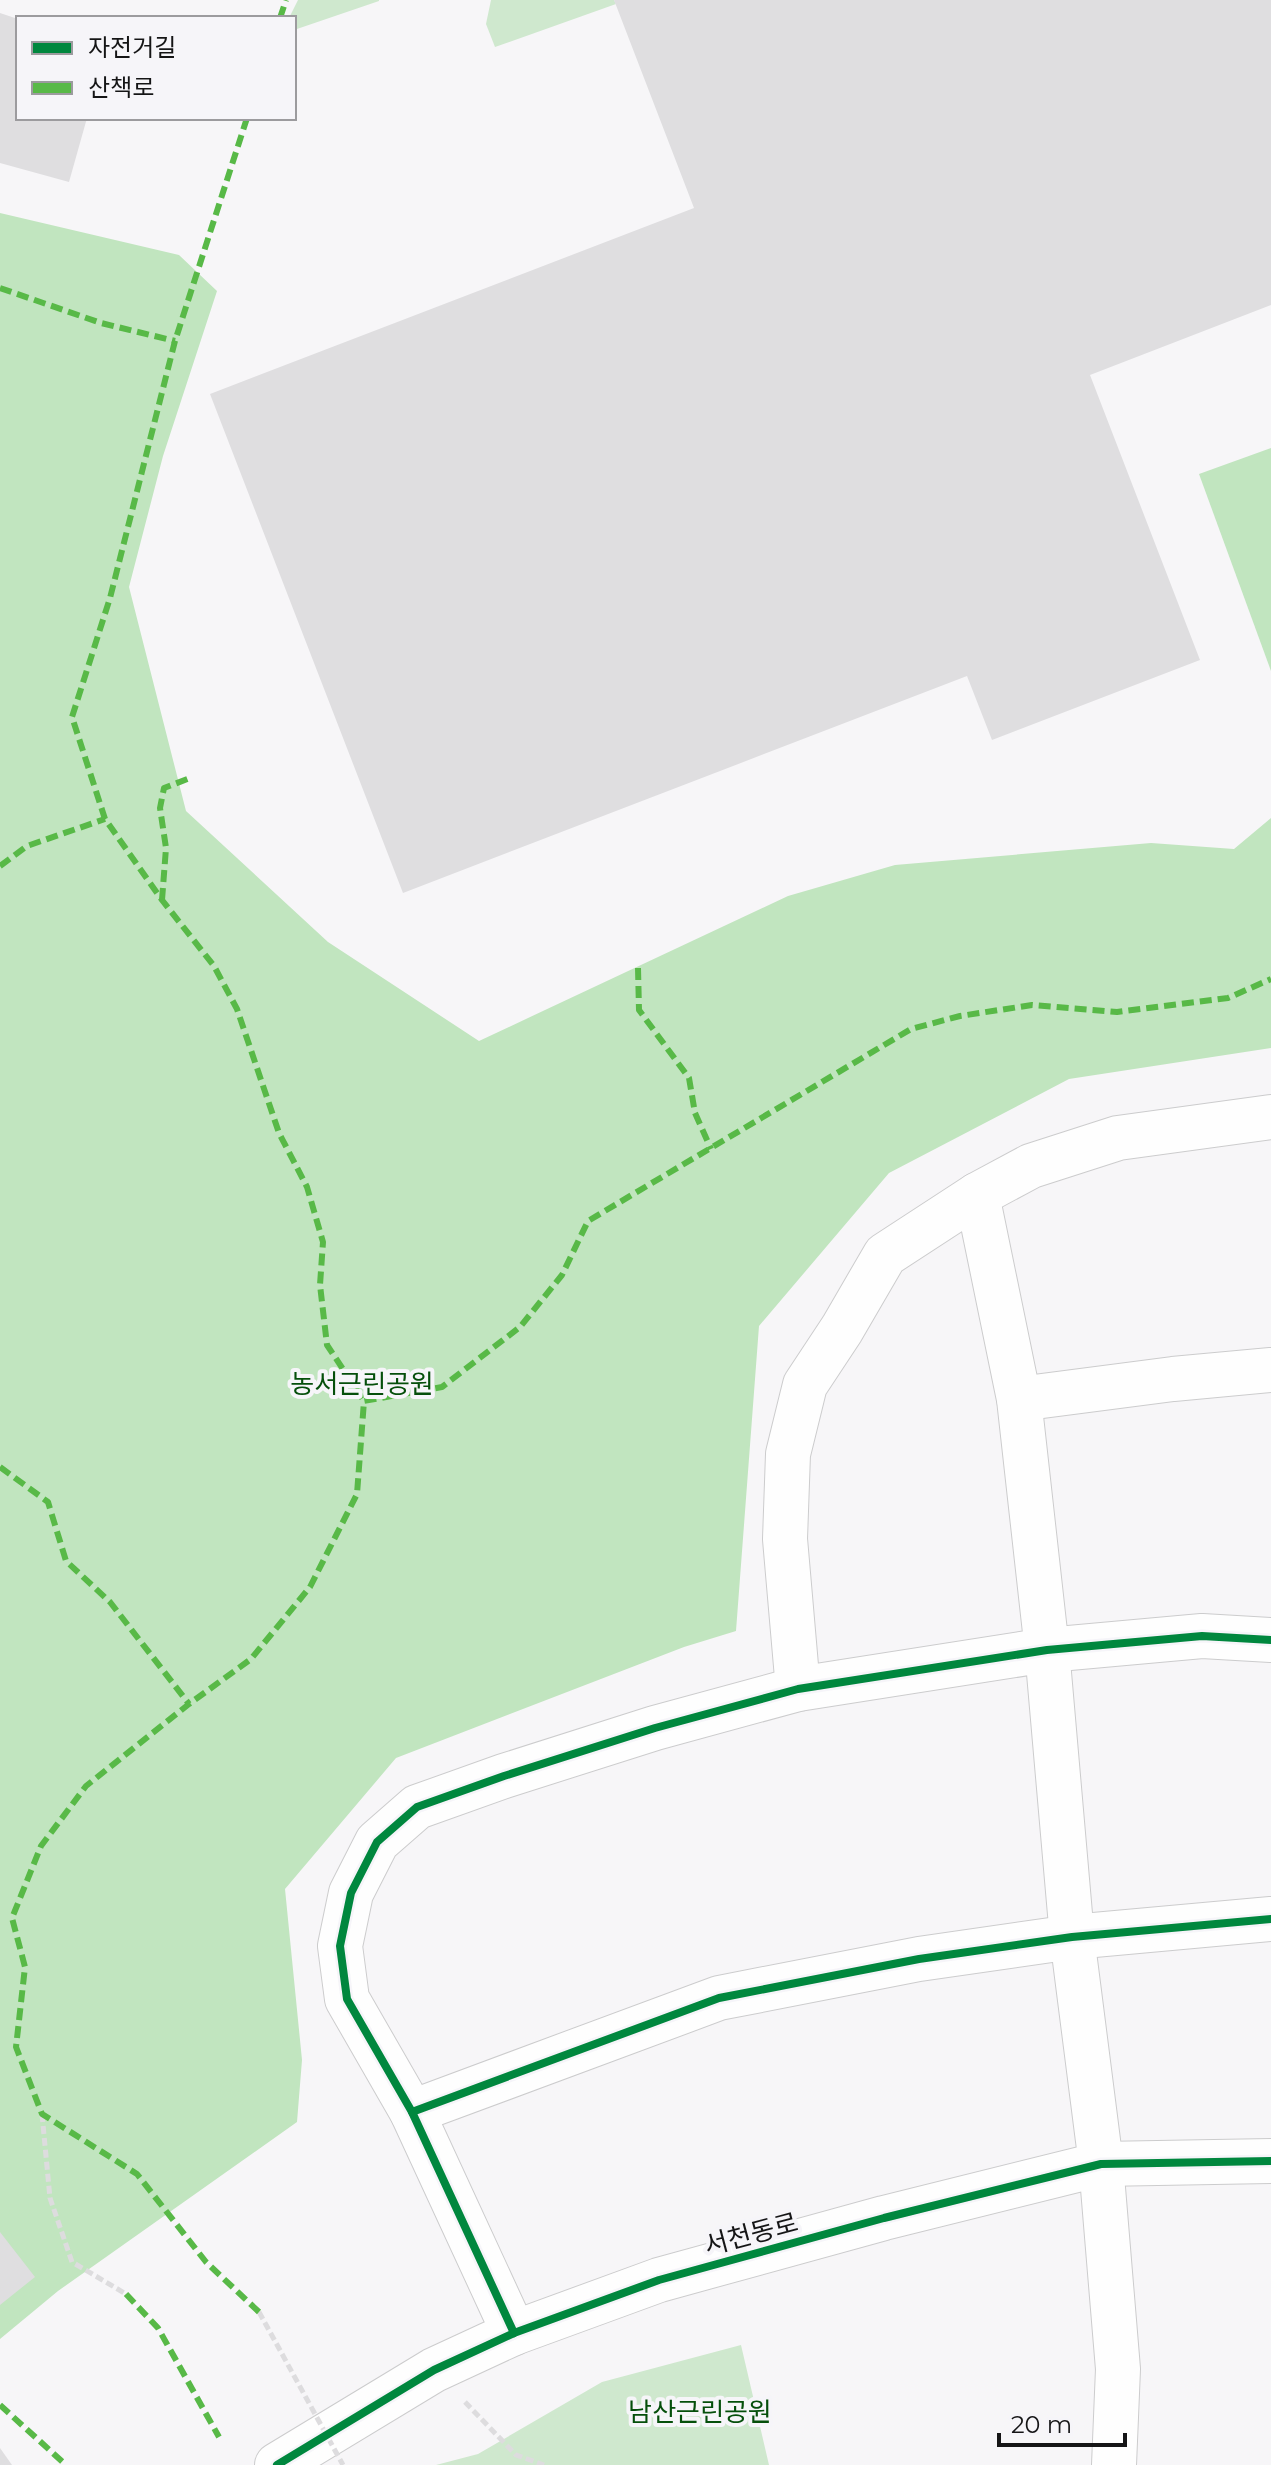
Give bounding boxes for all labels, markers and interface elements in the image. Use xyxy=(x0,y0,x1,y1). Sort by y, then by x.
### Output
legend xyxy=(16,16,296,120)
text: 자전거길 xyxy=(88,33,176,62)
text: 산책로 xyxy=(88,73,154,102)
park label: 농서근린공원 xyxy=(290,1368,434,1400)
street label: 서천동로 xyxy=(701,2206,801,2262)
park label: 남산근린공원 xyxy=(628,2396,772,2428)
scale bar xyxy=(999,2397,1125,2447)
text: 20 m xyxy=(1011,2410,1072,2439)

